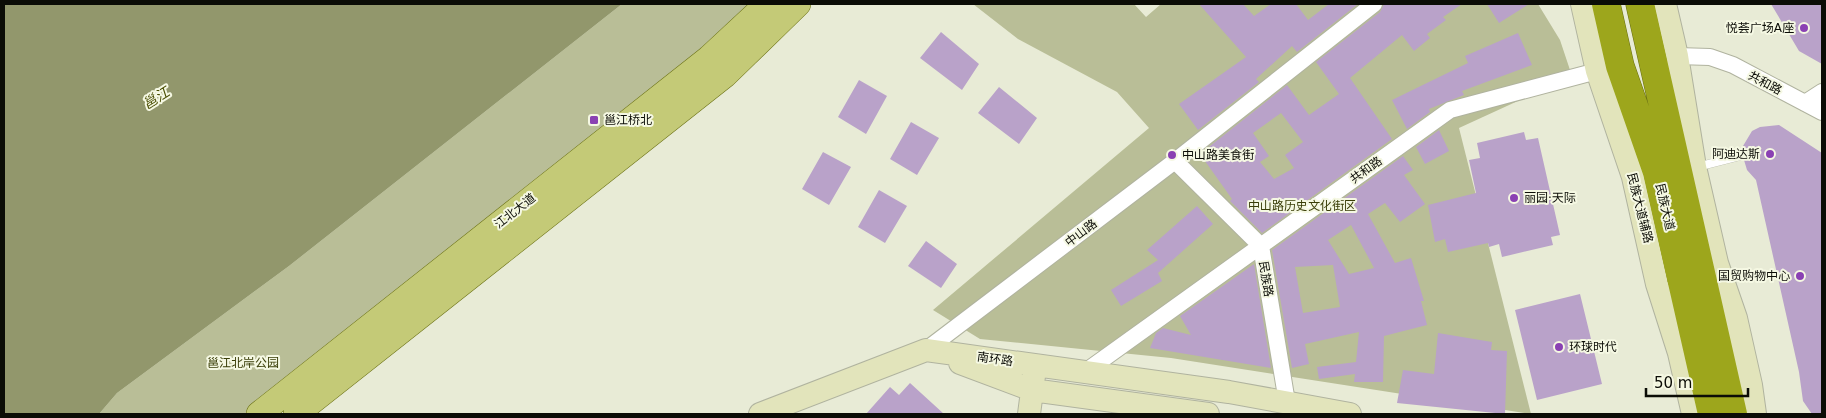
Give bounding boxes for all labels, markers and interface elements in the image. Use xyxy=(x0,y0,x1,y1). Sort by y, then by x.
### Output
place label: 悦荟广场A座 xyxy=(1726,21,1794,35)
marker: 悦荟广场A座 xyxy=(1798,22,1810,34)
street label: 共和路 xyxy=(1746,68,1784,98)
water label: 邕江 xyxy=(140,83,174,112)
place label: 邕江桥北 xyxy=(604,113,652,127)
marker: 邕江桥北 xyxy=(588,114,600,126)
place label: 阿迪达斯 xyxy=(1712,147,1760,161)
place label: 中山路美食街 xyxy=(1182,148,1254,162)
marker: 阿迪达斯 xyxy=(1764,148,1776,160)
marker: 中山路美食街 xyxy=(1166,149,1178,161)
street label: 共和路 xyxy=(1347,154,1385,186)
street label: 民族大道辅路 xyxy=(1624,171,1656,245)
street label: 民族大道 xyxy=(1653,182,1677,232)
street label: 江北大道 xyxy=(492,191,538,231)
place label: 丽园·天际 xyxy=(1524,191,1576,205)
marker: 丽园·天际 xyxy=(1508,192,1520,204)
park label: 中山路历史文化街区 xyxy=(1248,199,1356,213)
street label: 中山路 xyxy=(1062,217,1100,249)
street label: 民族路 xyxy=(1256,260,1276,298)
place label: 国贸购物中心 xyxy=(1718,269,1790,283)
marker: 国贸购物中心 xyxy=(1794,270,1806,282)
place label: 环球时代 xyxy=(1569,340,1617,354)
marker: 环球时代 xyxy=(1553,341,1565,353)
street label: 南环路 xyxy=(976,350,1014,368)
park label: 邕江北岸公园 xyxy=(207,356,279,370)
scale bar xyxy=(1646,366,1748,398)
text: 50 m xyxy=(1654,374,1692,392)

